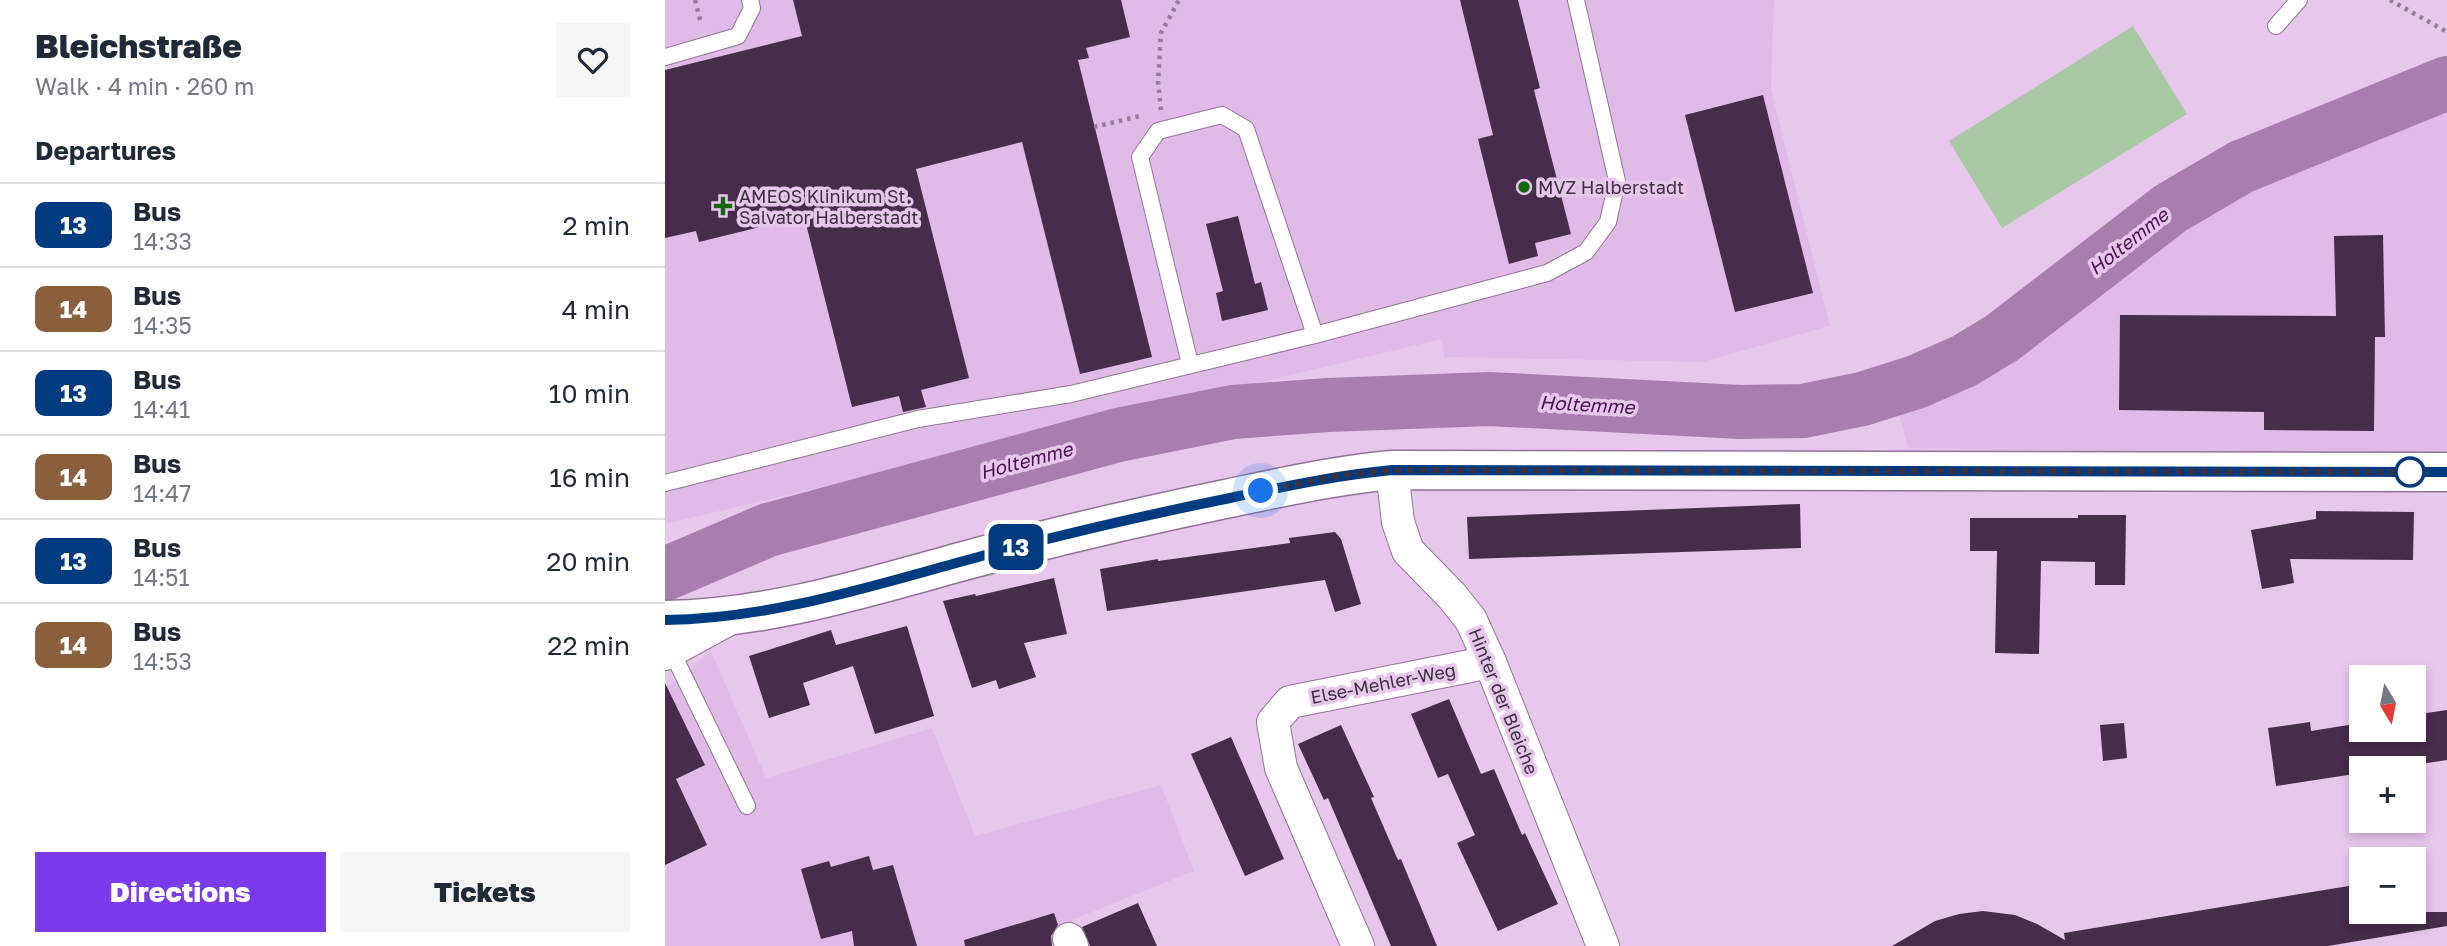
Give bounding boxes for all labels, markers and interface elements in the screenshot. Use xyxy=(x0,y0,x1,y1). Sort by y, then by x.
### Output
button: heart xyxy=(556,23,630,97)
text: Bleichstraße xyxy=(35,26,242,65)
text: Walk · 4 min · 260 m xyxy=(35,72,254,100)
text: Departures xyxy=(35,135,176,166)
place label: MVZ Halberstadt xyxy=(1538,176,1684,198)
marker: MVZ Halberstadt xyxy=(1516,179,1532,195)
place label: AMEOS Klinikum St. Salvator Halberstadt xyxy=(739,185,918,228)
text: Bus xyxy=(133,196,181,227)
marker: AMEOS Klinikum St. Salvator Halberstadt xyxy=(713,196,733,216)
water label: Holtemme xyxy=(2084,202,2174,279)
text: 13 xyxy=(60,210,87,239)
text: 2 min xyxy=(562,210,630,241)
text: 14:33 xyxy=(133,227,192,255)
text: Bus xyxy=(133,280,181,311)
text: 14 xyxy=(60,294,87,323)
text: 4 min xyxy=(562,294,630,325)
text: 14:35 xyxy=(133,311,192,339)
text: Bus xyxy=(133,364,181,395)
text: 13 xyxy=(60,378,87,407)
text: 10 min xyxy=(549,378,630,409)
water label: Holtemme xyxy=(1539,390,1637,418)
text: 14:41 xyxy=(133,395,190,423)
water label: Holtemme xyxy=(977,436,1077,483)
text: Bus xyxy=(133,448,181,479)
unlabelled marker xyxy=(2395,457,2425,487)
text: 14 xyxy=(60,462,87,491)
text: 16 min xyxy=(549,462,630,493)
your location xyxy=(1243,473,1278,508)
text: 14:47 xyxy=(133,479,191,507)
line badge: 13 xyxy=(985,524,1047,570)
text: Bus xyxy=(133,532,181,563)
text: 13 xyxy=(1003,532,1030,561)
text: 13 xyxy=(60,546,87,575)
text: 20 min xyxy=(546,546,630,577)
text: 14:51 xyxy=(133,563,190,591)
text: Bus xyxy=(133,616,181,647)
street label: Hinter der Bleiche xyxy=(1465,625,1543,777)
text: 14 xyxy=(60,630,87,659)
text: 22 min xyxy=(547,630,630,661)
text: 14:53 xyxy=(133,647,192,675)
street label: Else-Mehler-Weg xyxy=(1309,658,1457,708)
north arrow xyxy=(2349,665,2425,742)
map controls xyxy=(2349,665,2426,924)
button: + xyxy=(2349,756,2426,833)
button: − xyxy=(2349,847,2426,924)
button: Directions xyxy=(35,852,326,932)
button: Tickets xyxy=(340,852,630,932)

